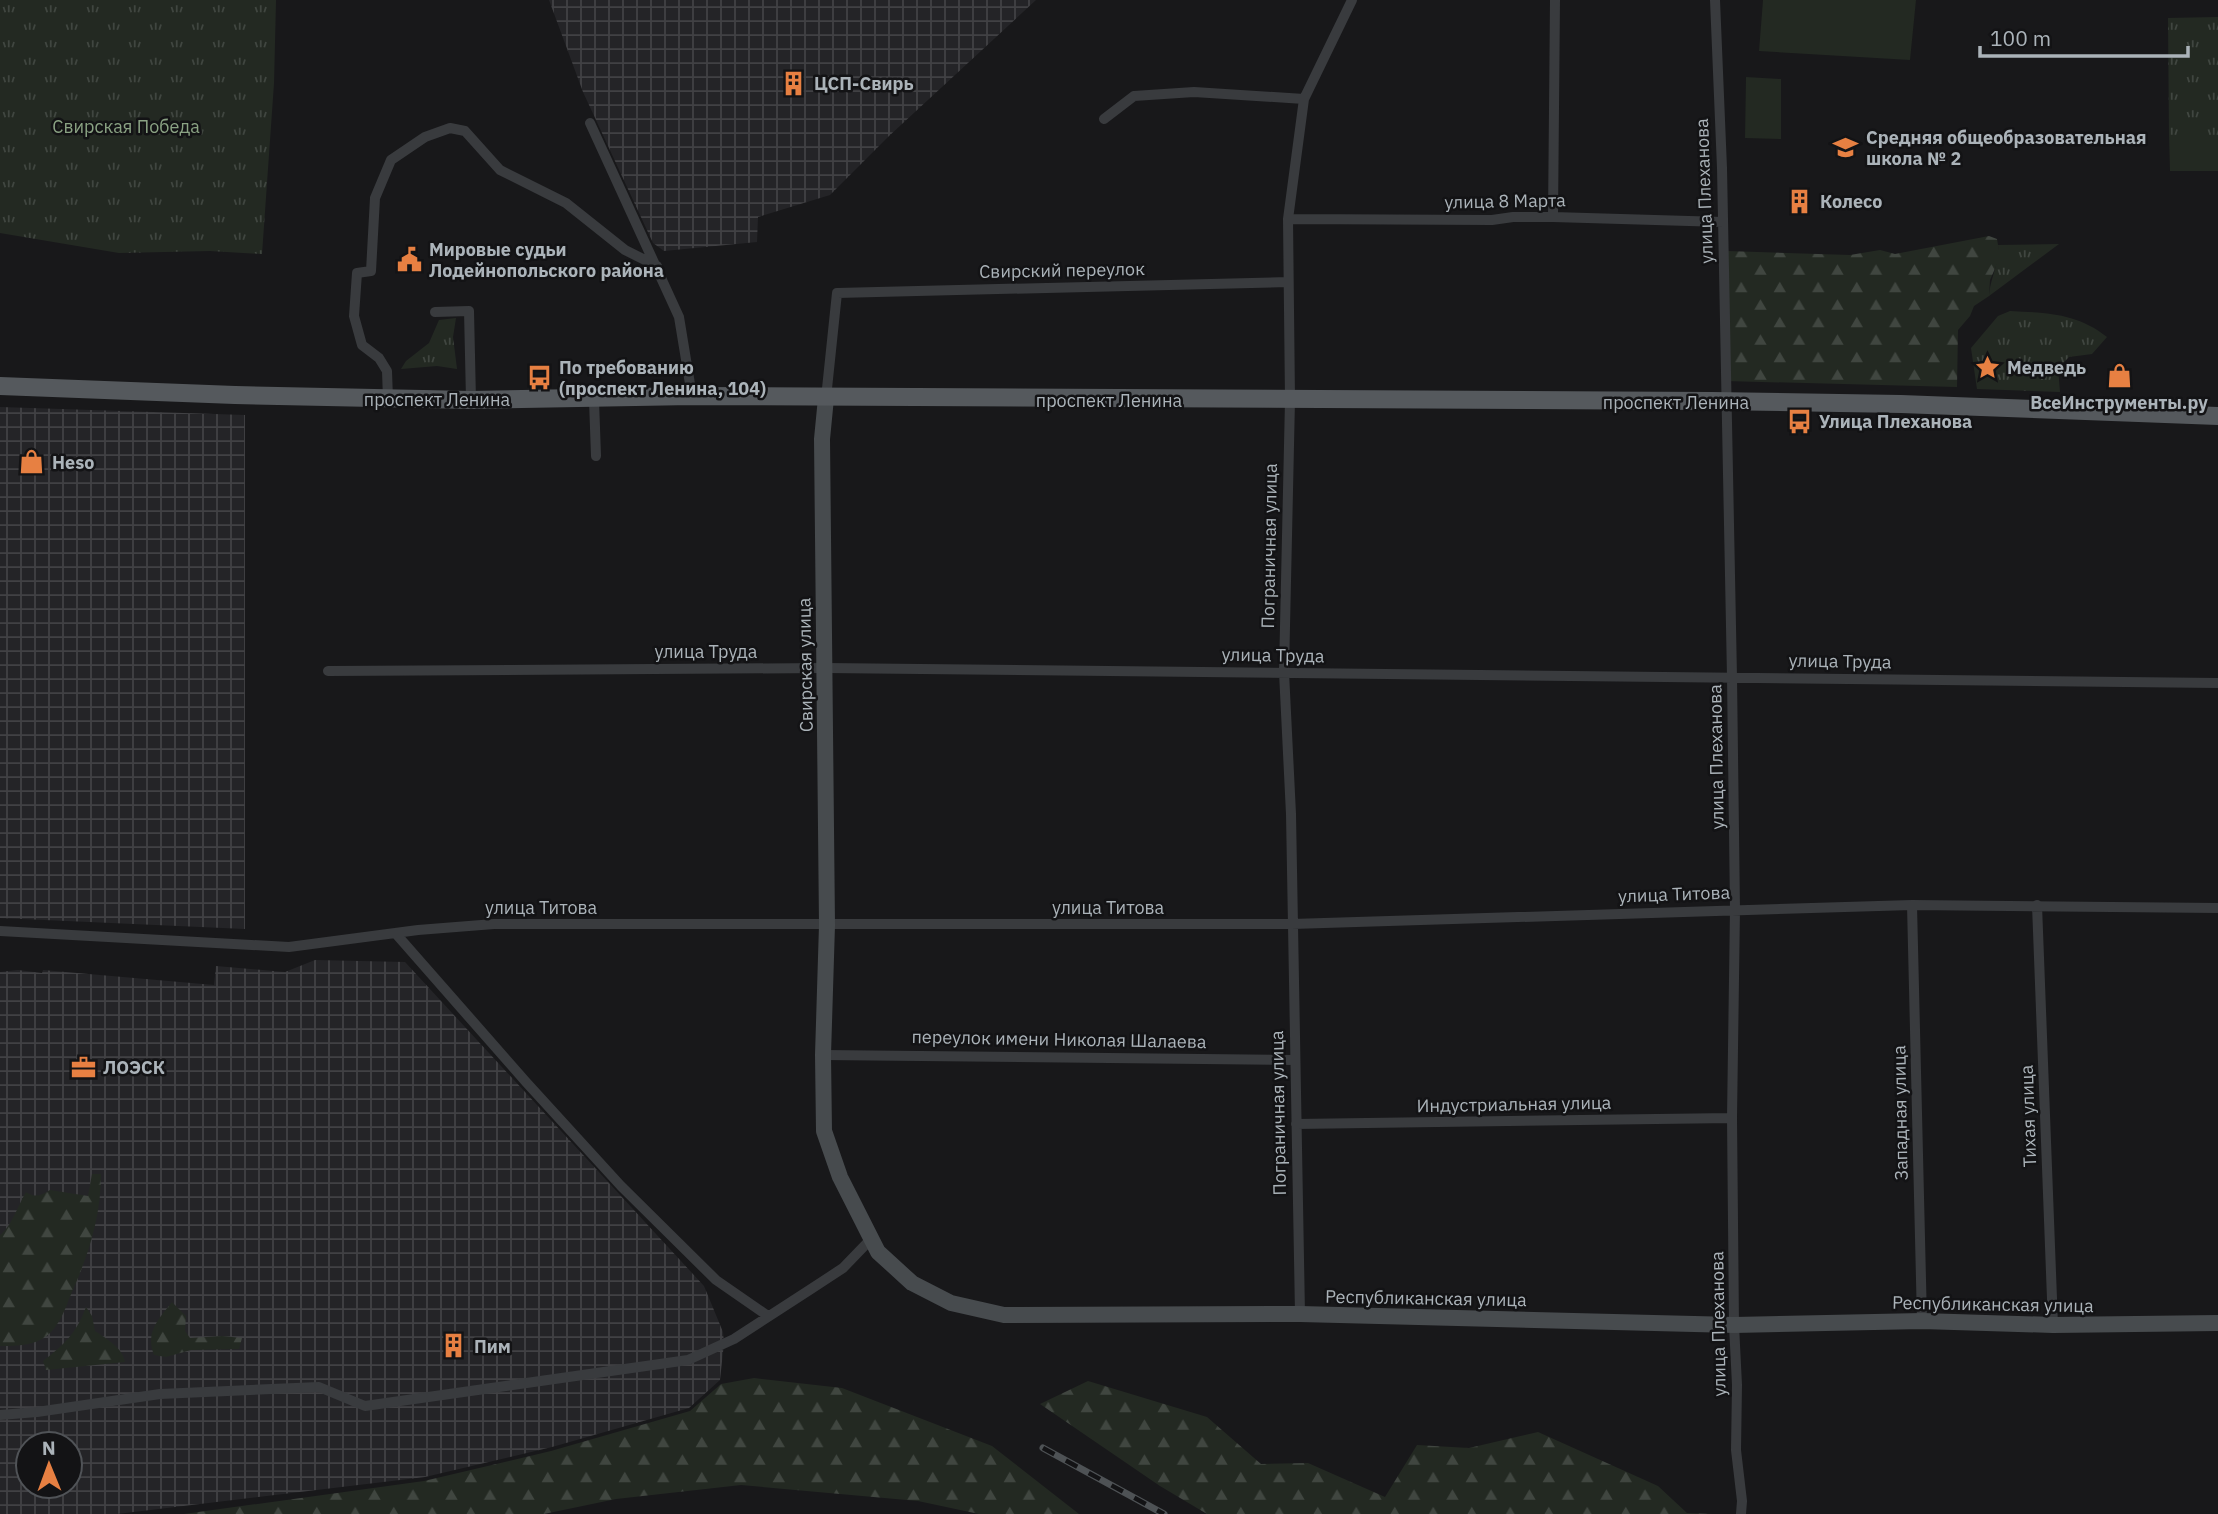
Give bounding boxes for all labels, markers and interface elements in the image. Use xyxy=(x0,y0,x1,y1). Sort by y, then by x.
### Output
scale bar xyxy=(1980,14,2188,58)
text: 100 m xyxy=(1990,24,2051,52)
building icon: ЦСП-Свирь xyxy=(780,69,808,97)
place label: ЦСП-Свирь xyxy=(814,72,914,95)
park label: Свирская Победа xyxy=(52,115,200,138)
street label: улица Плеханова xyxy=(1690,118,1718,264)
place label: Средняя общеобразовательная школа № 2 xyxy=(1866,126,2146,170)
school or university icon: Средняя общеобразовательная школа № 2 xyxy=(1832,133,1860,161)
building icon: Колесо xyxy=(1786,187,1814,215)
street label: улица 8 Марта xyxy=(1444,188,1566,214)
place label: Колесо xyxy=(1820,190,1882,213)
place label: Мировые судьи Лодейнопольского района xyxy=(429,238,664,282)
public building icon: Мировые судьи Лодейнопольского района xyxy=(395,245,423,273)
street label: Свирский переулок xyxy=(979,257,1145,283)
place icon: Медведь xyxy=(1973,353,2001,381)
place label: По требованию (проспект Ленина, 104) xyxy=(559,356,766,400)
place label: Медведь xyxy=(2007,356,2086,379)
shop icon: ВсеИнструменты.ру xyxy=(2105,361,2133,389)
bus stop icon: По требованию (проспект Ленина, 104) xyxy=(525,363,553,391)
street label: проспект Ленина xyxy=(364,388,511,411)
street label: проспект Ленина xyxy=(1036,389,1183,412)
street label: проспект Ленина xyxy=(1603,391,1750,414)
place label: ВсеИнструменты.ру xyxy=(2030,391,2208,414)
bus stop icon: Улица Плеханова xyxy=(1785,407,1813,435)
place label: Улица Плеханова xyxy=(1819,410,1972,433)
shop icon: Heso xyxy=(18,448,46,476)
place label: Heso xyxy=(52,451,94,474)
street label: Пограничная улица xyxy=(1256,463,1282,629)
street label: Свирская улица xyxy=(792,597,818,732)
street label: улица Труда xyxy=(655,640,758,663)
street label: улица Труда xyxy=(1221,643,1325,667)
street label: улица Труда xyxy=(1788,649,1892,673)
street label: улица Плеханова xyxy=(1703,684,1729,830)
street label: улица Титова xyxy=(1618,881,1731,907)
street label: улица Титова xyxy=(485,896,597,919)
street label: улица Титова xyxy=(1052,896,1164,919)
street label: переулок имени Николая Шалаева xyxy=(911,1025,1207,1053)
street label: Пограничная улица xyxy=(1265,1030,1291,1196)
street label: Западная улица xyxy=(1887,1045,1913,1181)
office icon: ЛОЭСК xyxy=(69,1053,97,1081)
place label: ЛОЭСК xyxy=(103,1056,165,1079)
street label: Тихая улица xyxy=(2015,1064,2041,1168)
street label: Индустриальная улица xyxy=(1417,1091,1612,1117)
street label: улица Плеханова xyxy=(1705,1251,1731,1397)
street label: Республиканская улица xyxy=(1325,1285,1527,1311)
street label: Республиканская улица xyxy=(1892,1291,2094,1317)
building icon: Пим xyxy=(440,1332,468,1360)
place label: Пим xyxy=(474,1335,511,1358)
north arrow xyxy=(14,1430,84,1500)
text: N xyxy=(42,1436,56,1460)

